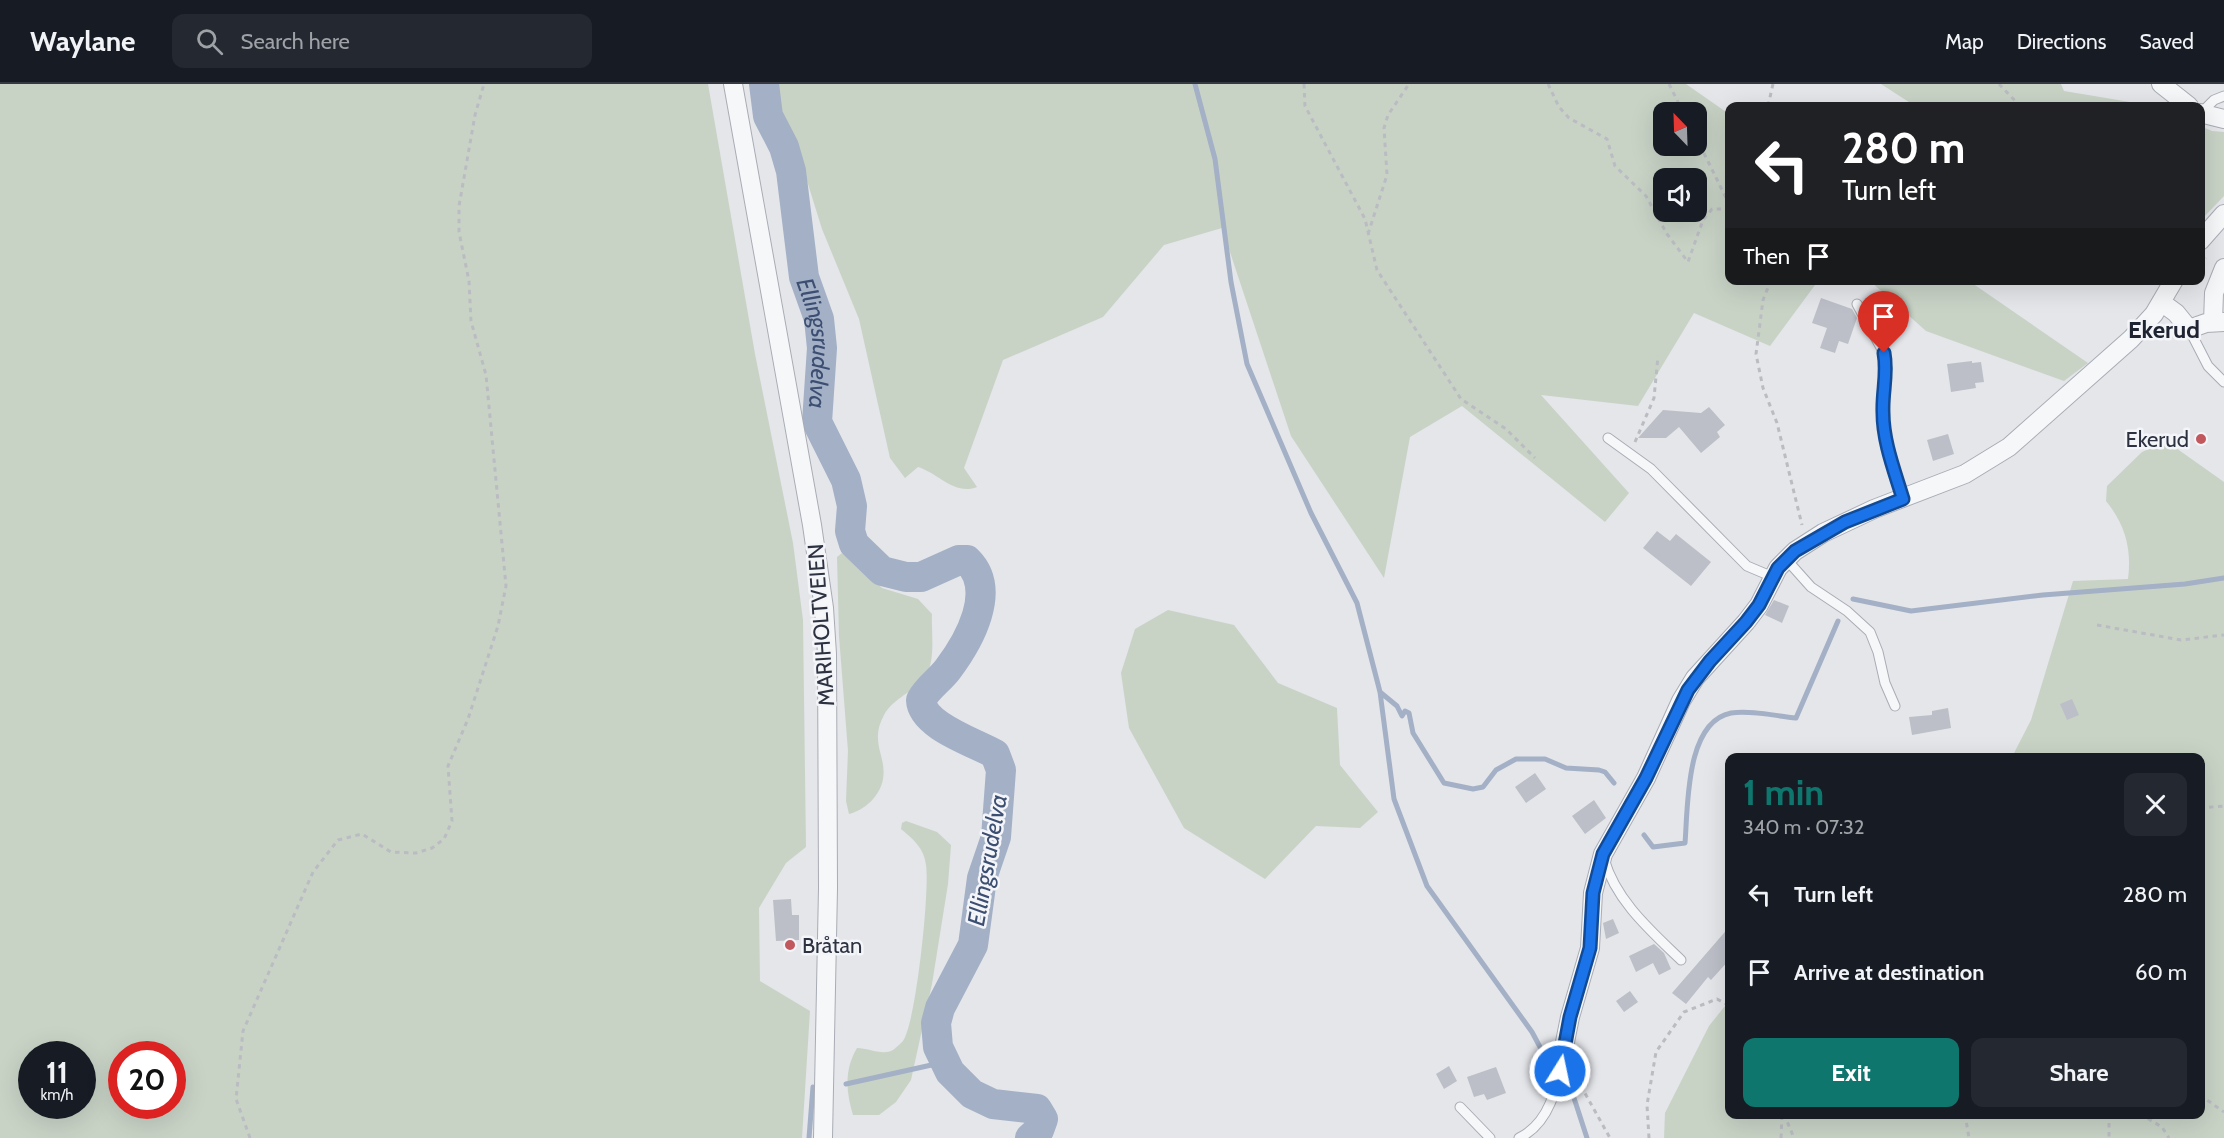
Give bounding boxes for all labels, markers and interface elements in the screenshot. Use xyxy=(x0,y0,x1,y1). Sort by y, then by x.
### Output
search box xyxy=(172,14,592,68)
text: Waylane xyxy=(30,24,136,58)
icon: search xyxy=(193,25,226,58)
text: Search here xyxy=(241,28,350,55)
text: Map xyxy=(1945,29,1984,54)
text: Directions xyxy=(2017,29,2106,54)
text: Saved xyxy=(2139,29,2194,54)
north arrow xyxy=(1653,102,1707,156)
map controls xyxy=(1653,102,1707,222)
text: 280 m xyxy=(1842,122,1965,174)
icon: left xyxy=(1743,126,1821,204)
button: sound xyxy=(1653,168,1707,222)
text: Turn left xyxy=(1842,174,1936,207)
icon: arrive xyxy=(1802,240,1835,273)
text: Then xyxy=(1743,243,1790,270)
water label: Ellingsrudelva xyxy=(791,274,837,410)
pin xyxy=(1858,291,1909,353)
icon: arrive xyxy=(1867,300,1900,333)
district label: Ekerud xyxy=(2128,315,2200,344)
place label: Ekerud xyxy=(2125,426,2189,453)
marker: Ekerud xyxy=(2194,432,2208,446)
street label: MARIHOLTVEIEN xyxy=(802,543,840,707)
text: 1 min xyxy=(1743,770,1824,814)
button: close xyxy=(2124,773,2187,836)
water label: Ellingsrudelva xyxy=(961,792,1013,928)
text: 340 m · 07:32 xyxy=(1743,815,1864,839)
icon: left xyxy=(1743,878,1776,911)
text: Turn left xyxy=(1794,881,1873,908)
text: 280 m xyxy=(2123,881,2187,908)
place label: Bråtan xyxy=(802,932,862,959)
marker: Bråtan xyxy=(783,938,797,952)
icon: arrive xyxy=(1743,956,1776,989)
text: Arrive at destination xyxy=(1794,959,1984,986)
text: 60 m xyxy=(2135,959,2187,986)
button: Exit xyxy=(1743,1038,1959,1107)
button: Share xyxy=(1971,1038,2187,1107)
position arrow xyxy=(1528,1039,1592,1103)
speed limit sign: 20 xyxy=(108,1041,186,1119)
text: 11 xyxy=(46,1054,68,1091)
text: km/h xyxy=(41,1086,73,1104)

